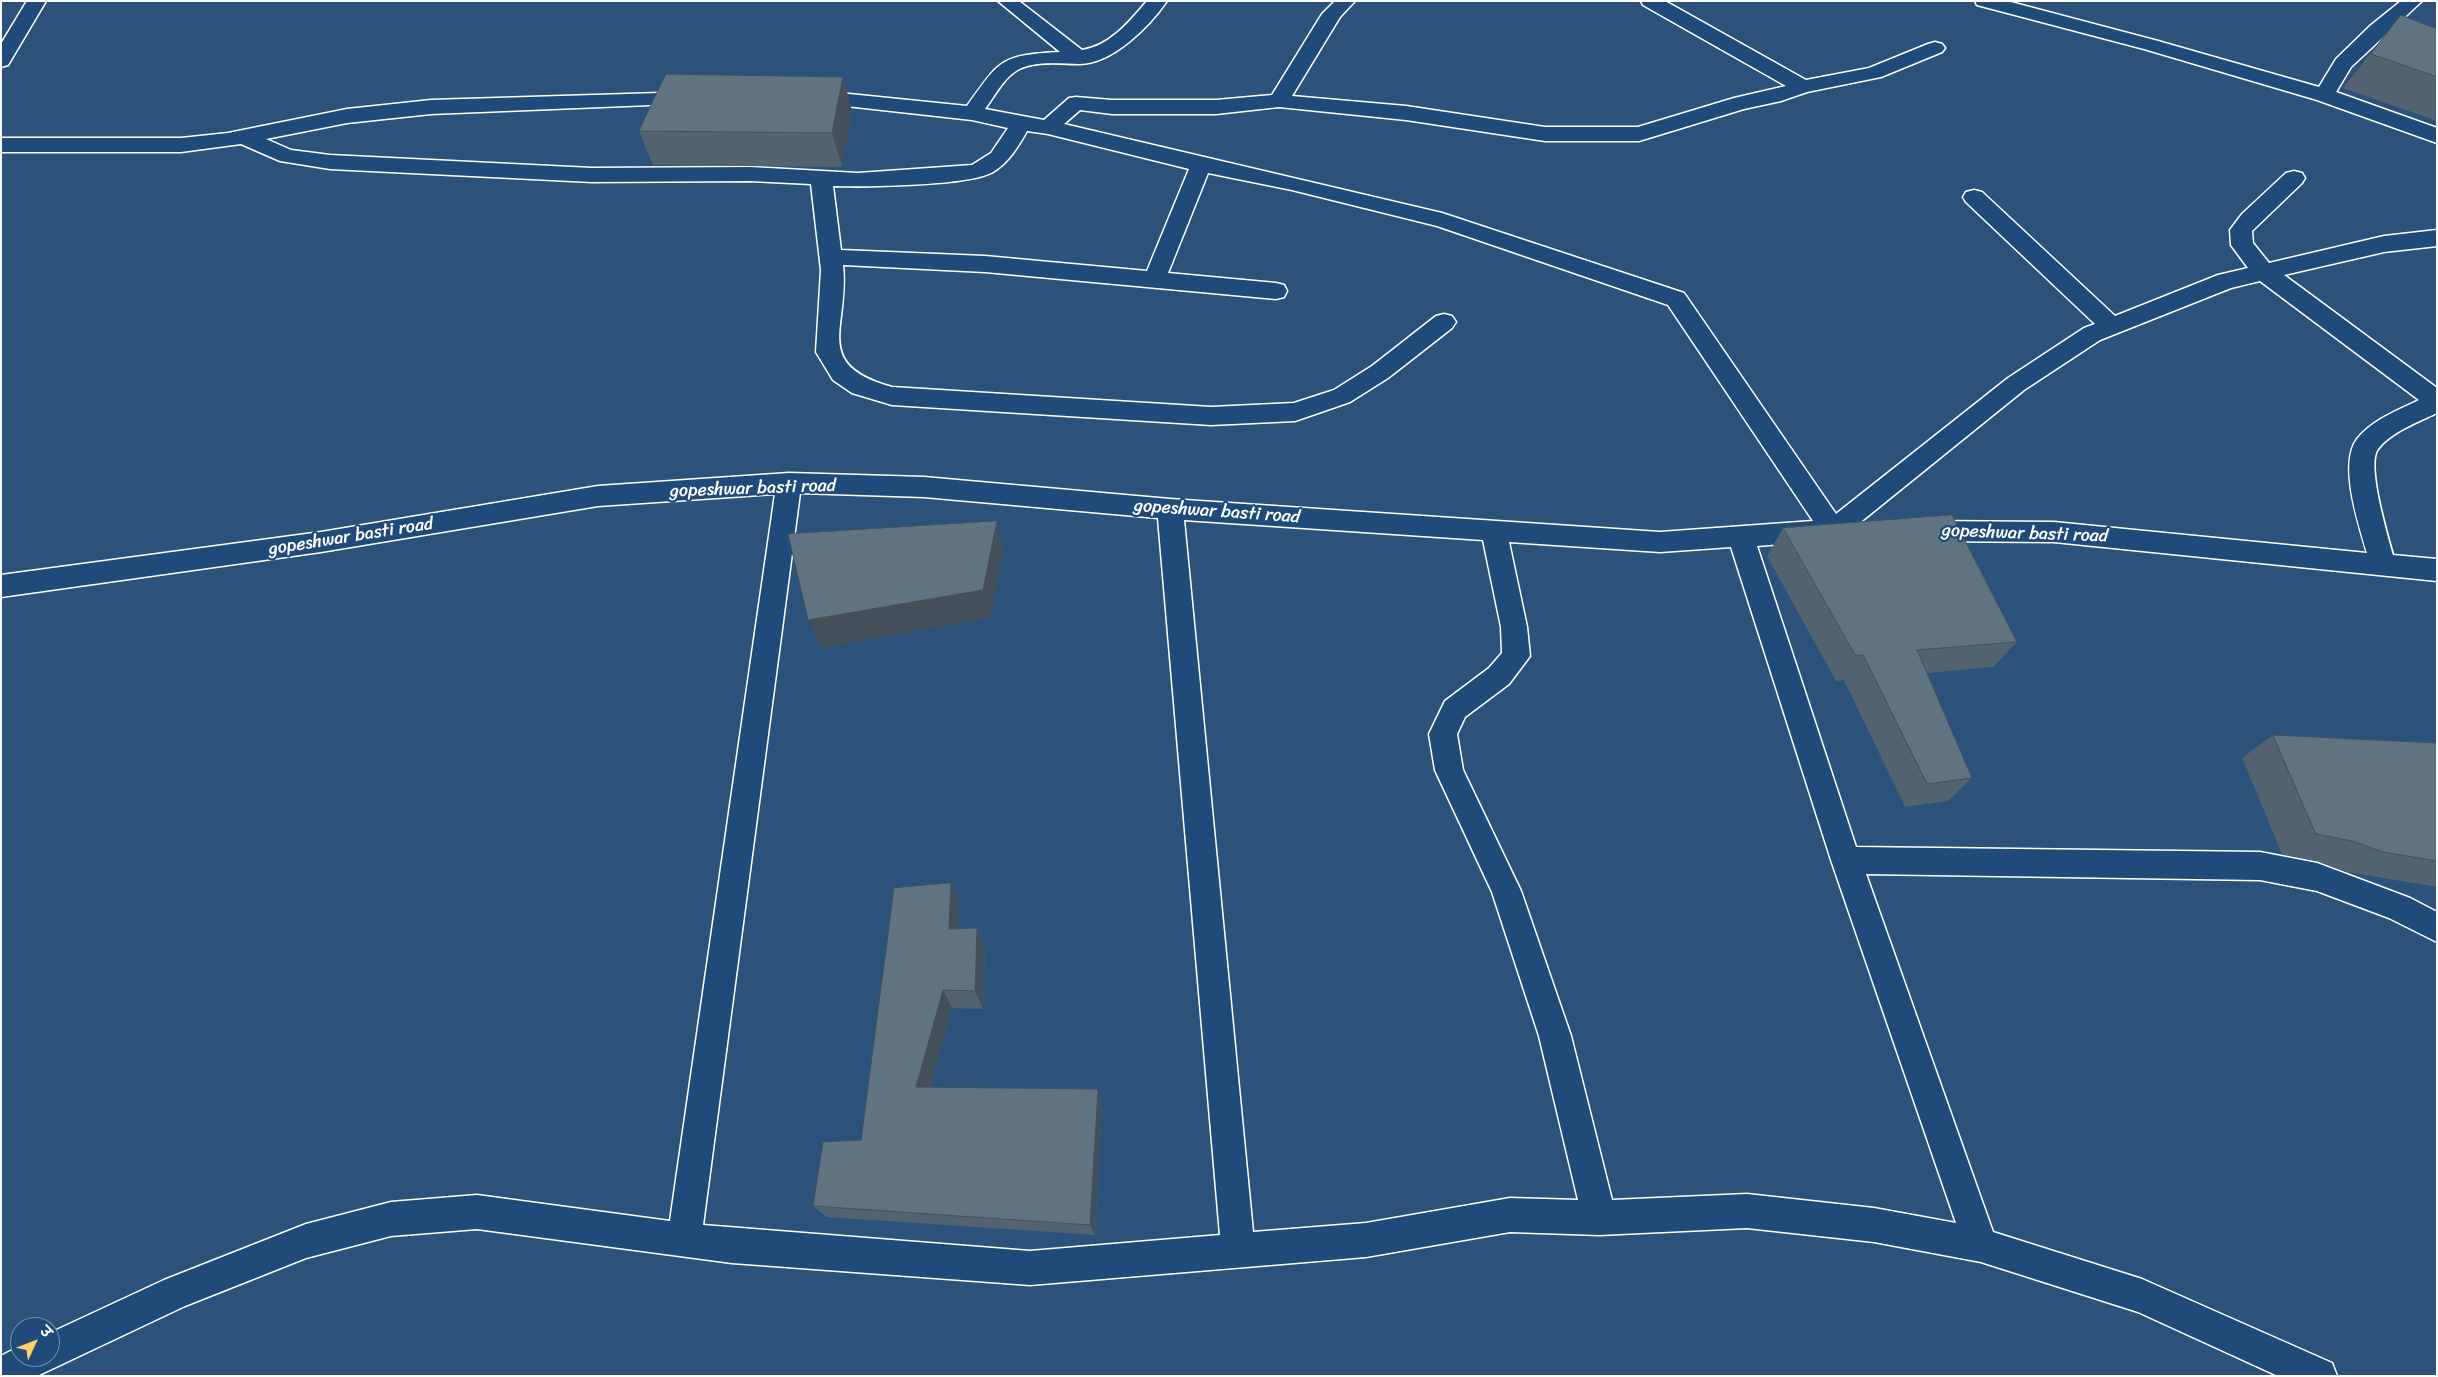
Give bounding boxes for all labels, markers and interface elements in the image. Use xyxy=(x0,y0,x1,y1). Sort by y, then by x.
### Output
street label: gopeshwar basti road xyxy=(669,475,837,503)
street label: gopeshwar basti road xyxy=(1133,495,1301,529)
street label: gopeshwar basti road xyxy=(267,513,435,561)
street label: gopeshwar basti road xyxy=(1941,520,2109,548)
north arrow xyxy=(10,1317,60,1367)
text: उ xyxy=(33,1320,58,1344)

